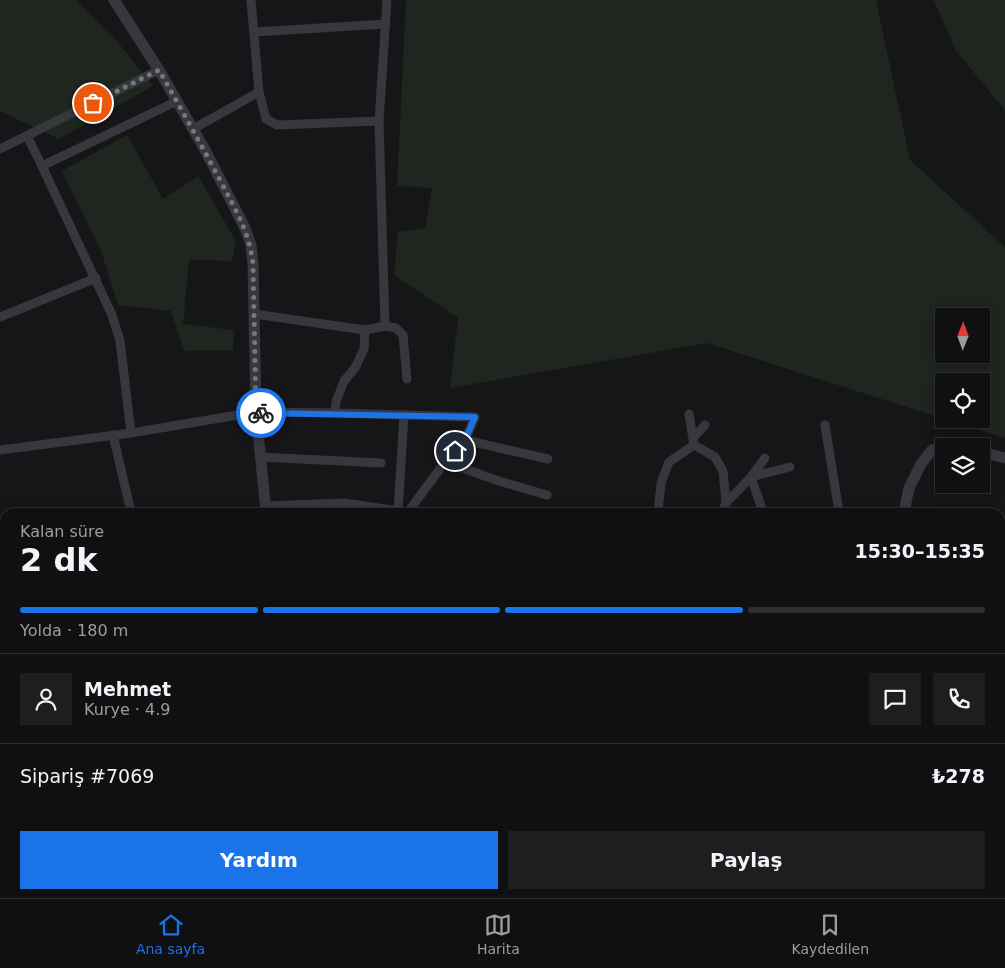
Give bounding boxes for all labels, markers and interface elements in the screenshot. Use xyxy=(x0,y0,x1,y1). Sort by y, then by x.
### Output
pin xyxy=(72,82,114,124)
icon: bag xyxy=(79,89,107,117)
north arrow xyxy=(935,308,990,362)
map controls xyxy=(935,308,990,493)
button: locate xyxy=(935,373,990,428)
courier xyxy=(236,388,286,438)
icon: bike xyxy=(247,399,275,427)
pin xyxy=(434,430,476,472)
icon: home xyxy=(441,437,469,465)
button: layers xyxy=(935,438,990,493)
text: Kalan süre xyxy=(20,522,104,541)
text: 15:30–15:35 xyxy=(855,540,985,562)
text: 2 dk xyxy=(20,541,98,579)
text: Yolda · 180 m xyxy=(20,621,128,640)
button: person xyxy=(20,673,72,725)
button: chat xyxy=(869,673,921,725)
button: phone xyxy=(933,673,985,725)
text: Mehmet xyxy=(84,678,171,700)
text: Kurye · 4.9 xyxy=(84,700,170,719)
text: Sipariş #7069 xyxy=(20,765,154,787)
text: ₺278 xyxy=(932,765,985,787)
button: Yardım xyxy=(20,831,498,889)
button: Paylaş xyxy=(508,831,985,889)
tab: Ana sayfa xyxy=(136,911,205,957)
tab: Harita xyxy=(477,911,520,957)
tab: Kaydedilen xyxy=(792,911,869,957)

